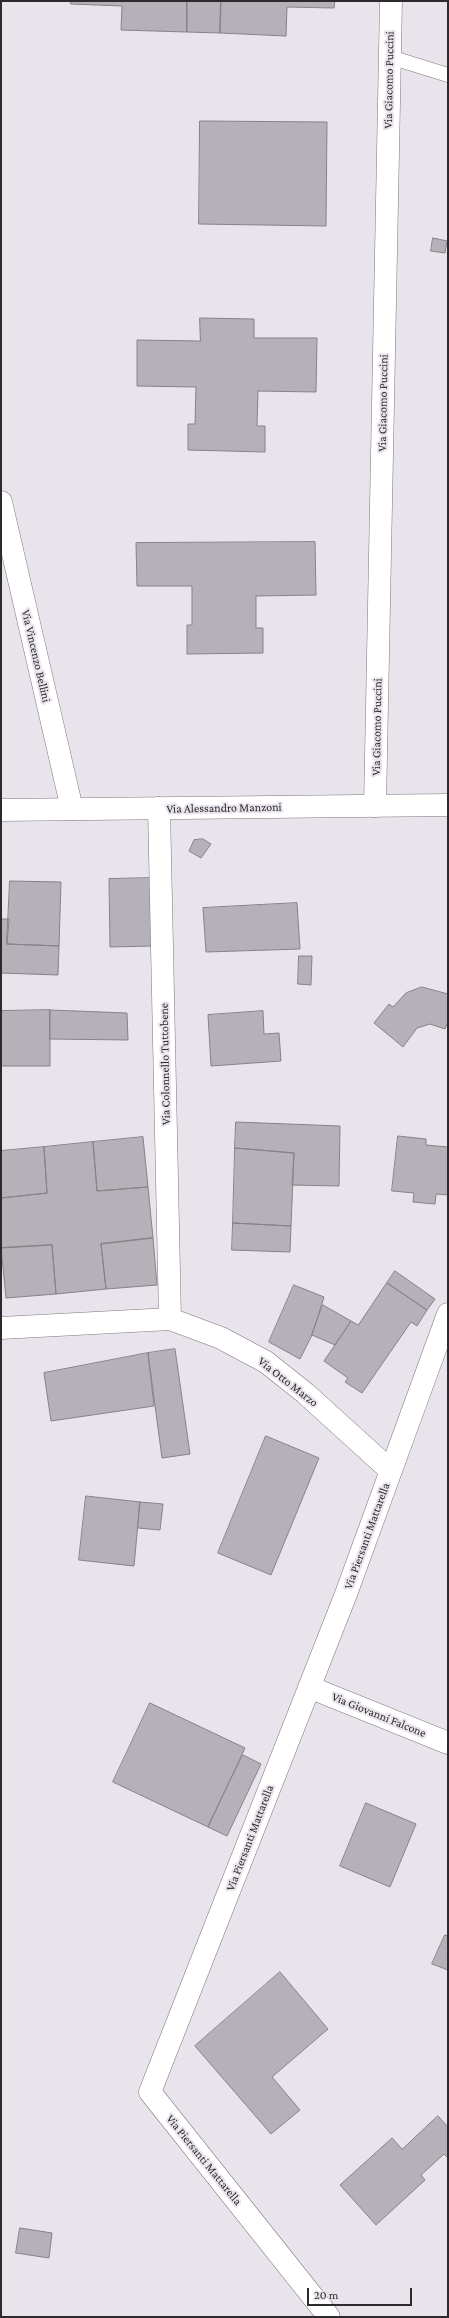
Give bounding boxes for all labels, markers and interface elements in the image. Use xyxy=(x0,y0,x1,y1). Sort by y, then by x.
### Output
street label: Via Giacomo Puccini xyxy=(381,31,397,129)
street label: Via Giacomo Puccini xyxy=(375,354,391,452)
street label: Via Vincenzo Bellini xyxy=(18,608,54,704)
street label: Via Giacomo Puccini xyxy=(369,678,385,776)
street label: Via Alessandro Manzoni xyxy=(166,800,282,816)
street label: Via Colonnello Tuttobene xyxy=(157,1003,173,1125)
street label: Via Otto Marzo xyxy=(255,1354,321,1410)
street label: Via Piersanti Mattarella xyxy=(341,1481,393,1591)
street label: Via Giovanni Falcone xyxy=(330,1690,428,1740)
street label: Via Piersanti Mattarella xyxy=(223,1783,277,1893)
street label: Via Piersanti Mattarella xyxy=(163,2112,245,2208)
scale bar xyxy=(309,2280,414,2306)
text: 20 m xyxy=(314,2288,338,2302)

